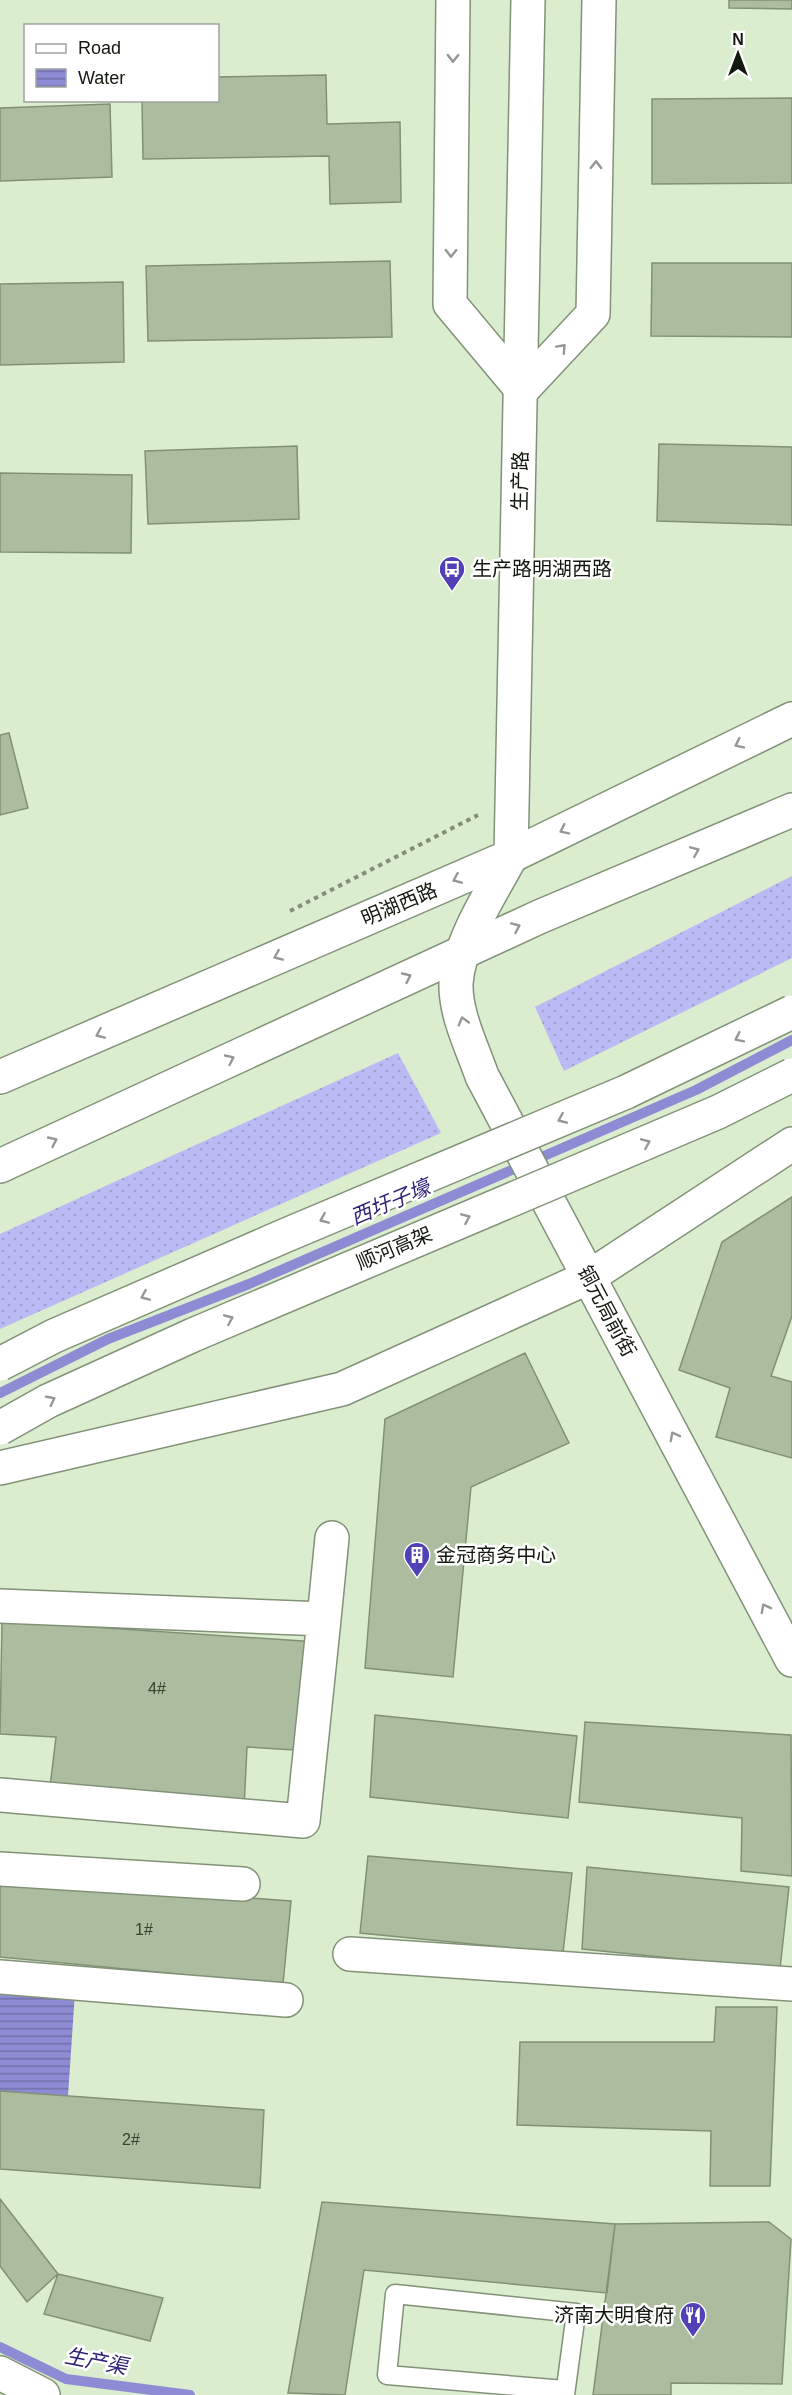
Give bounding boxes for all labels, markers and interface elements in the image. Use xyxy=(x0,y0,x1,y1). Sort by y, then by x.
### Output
legend xyxy=(24,24,219,102)
north arrow xyxy=(708,24,768,84)
text: N xyxy=(732,31,744,48)
text: Road xyxy=(78,38,121,58)
one-way arrow xyxy=(447,54,459,63)
text: Water xyxy=(78,68,125,88)
one-way arrow xyxy=(589,160,602,169)
one-way arrow xyxy=(444,249,457,258)
one-way arrow xyxy=(554,344,565,355)
street label: 生产路 xyxy=(508,451,532,511)
bus stop icon: 生产路明湖西路 xyxy=(437,554,467,592)
place label: 生产路明湖西路 xyxy=(472,558,612,580)
one-way arrow xyxy=(735,737,746,749)
one-way arrow xyxy=(560,822,571,834)
one-way arrow xyxy=(689,846,700,858)
one-way arrow xyxy=(453,872,464,884)
street label: 明湖西路 xyxy=(358,878,440,930)
one-way arrow xyxy=(509,922,520,934)
one-way arrow xyxy=(274,949,285,961)
one-way arrow xyxy=(400,972,411,984)
one-way arrow xyxy=(458,1016,470,1027)
one-way arrow xyxy=(95,1027,106,1039)
one-way arrow xyxy=(735,1030,746,1042)
one-way arrow xyxy=(223,1054,234,1066)
one-way arrow xyxy=(557,1112,568,1124)
one-way arrow xyxy=(47,1136,58,1148)
one-way arrow xyxy=(639,1138,650,1150)
water label: 西圩子壕 xyxy=(347,1173,437,1229)
one-way arrow xyxy=(320,1212,331,1224)
one-way arrow xyxy=(460,1213,471,1225)
street label: 顺河高架 xyxy=(353,1222,435,1274)
street label: 铜元局前街 xyxy=(574,1262,640,1360)
one-way arrow xyxy=(141,1289,152,1301)
one-way arrow xyxy=(222,1314,233,1326)
one-way arrow xyxy=(45,1396,55,1407)
one-way arrow xyxy=(669,1431,681,1442)
building icon: 金冠商务中心 xyxy=(402,1540,432,1578)
place label: 金冠商务中心 xyxy=(436,1544,556,1566)
one-way arrow xyxy=(761,1604,772,1615)
house number: 4# xyxy=(148,1680,166,1697)
house number: 1# xyxy=(135,1921,153,1938)
house number: 2# xyxy=(122,2131,140,2148)
restaurant icon: 济南大明食府 xyxy=(678,2300,708,2338)
place label: 济南大明食府 xyxy=(554,2304,674,2326)
water label: 生产渠 xyxy=(63,2344,132,2379)

